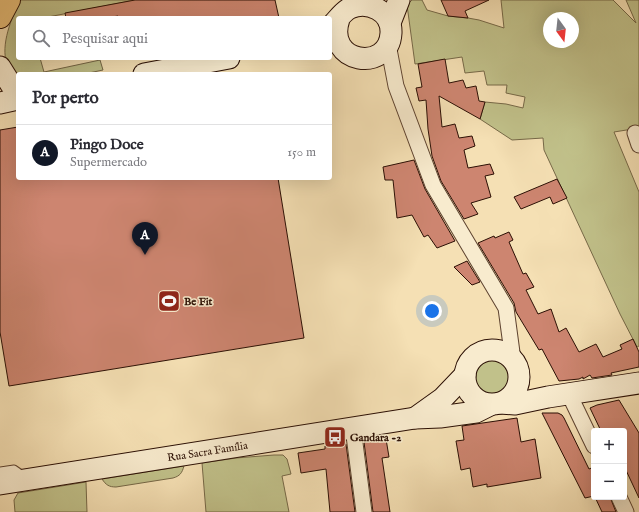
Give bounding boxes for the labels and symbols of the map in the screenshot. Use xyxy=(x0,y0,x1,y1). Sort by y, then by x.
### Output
north arrow xyxy=(543,12,579,48)
pin: A xyxy=(132,222,158,255)
sports icon: Be Fit xyxy=(156,288,182,314)
place label: Be Fit xyxy=(184,295,213,309)
your location xyxy=(422,301,442,321)
bus stop icon: Gandara -2 xyxy=(322,424,348,450)
place label: Gandara -2 xyxy=(350,431,402,445)
street label: Rua Sacra Família xyxy=(166,439,249,465)

